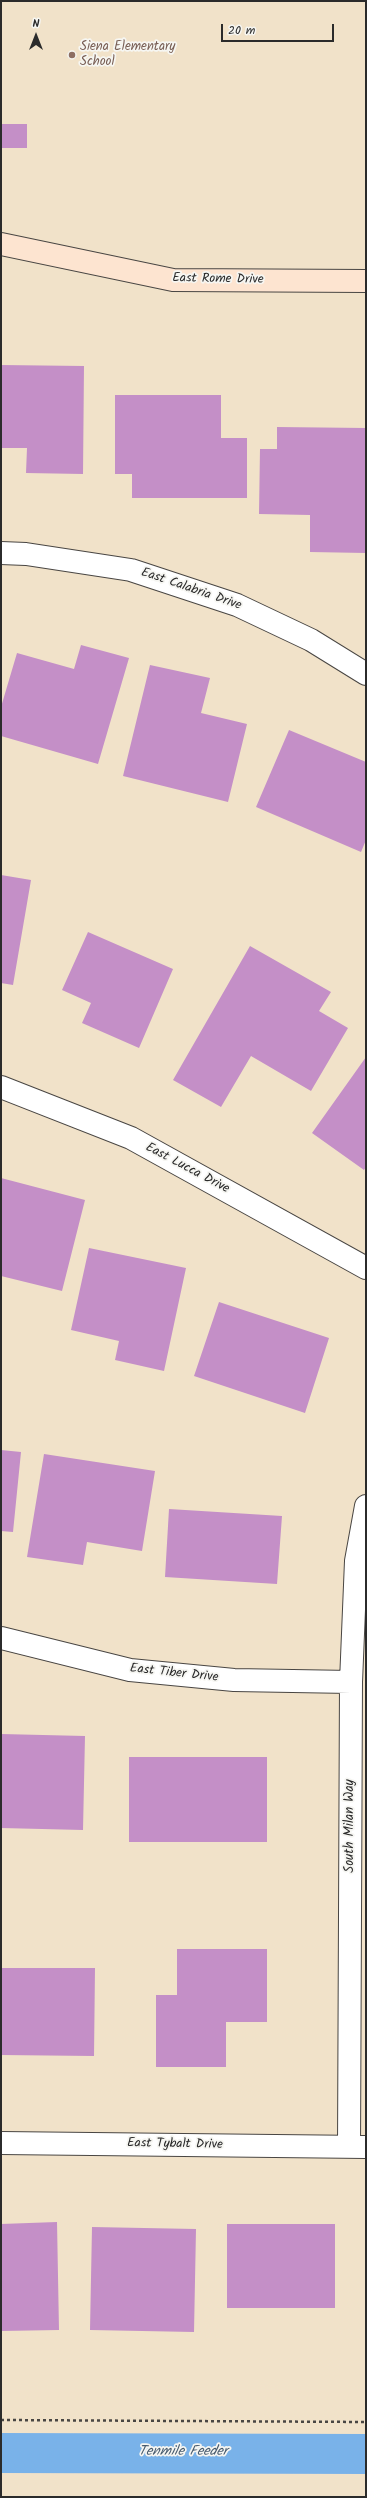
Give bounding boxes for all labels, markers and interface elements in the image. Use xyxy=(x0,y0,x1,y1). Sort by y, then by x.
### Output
text: N xyxy=(33,15,39,33)
north arrow xyxy=(16,16,56,56)
scale bar xyxy=(223,16,336,42)
text: 20 m xyxy=(228,21,255,40)
place label: Siena Elementary School xyxy=(80,40,175,71)
marker: Siena Elementary School xyxy=(67,50,77,60)
street label: East Rome Drive xyxy=(172,271,264,289)
street label: East Calabria Drive xyxy=(139,565,243,615)
street label: East Lucca Drive xyxy=(142,1140,232,1198)
street label: East Tiber Drive xyxy=(129,1662,219,1686)
street label: South Milan Way xyxy=(343,1779,359,1873)
street label: East Tybalt Drive xyxy=(127,2136,223,2154)
water label: Tenmile Feeder xyxy=(139,2445,227,2461)

